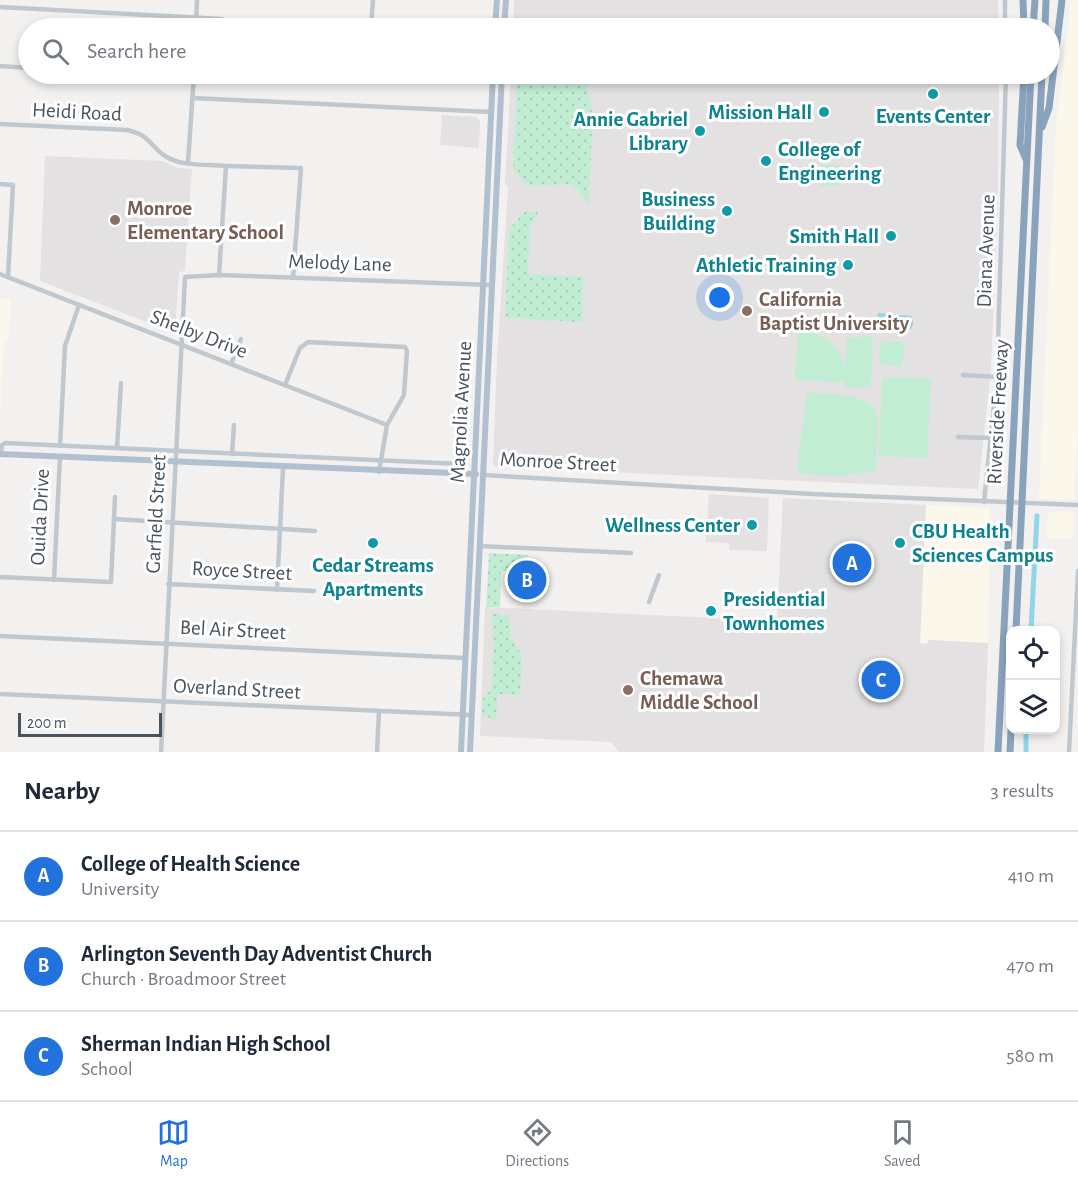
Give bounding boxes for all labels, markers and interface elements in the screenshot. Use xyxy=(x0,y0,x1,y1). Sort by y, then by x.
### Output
search box xyxy=(18,18,1060,84)
icon: search xyxy=(39,35,72,68)
text: Search here xyxy=(87,40,186,62)
marker: Events Center xyxy=(926,87,940,101)
street label: Heidi Road xyxy=(32,99,123,125)
place label: Mission Hall xyxy=(708,102,812,123)
marker: Mission Hall xyxy=(817,105,831,119)
place label: Events Center xyxy=(876,106,991,127)
place label: Annie Gabriel Library xyxy=(573,109,689,154)
marker: Annie Gabriel Library xyxy=(693,124,707,138)
place label: College of Engineering xyxy=(778,139,881,184)
marker: College of Engineering xyxy=(759,154,773,168)
place label: Business Building xyxy=(641,189,715,234)
street label: Diana Avenue xyxy=(974,194,998,308)
place label: Monroe Elementary School xyxy=(127,198,284,243)
marker: Business Building xyxy=(720,204,734,218)
marker: Monroe Elementary School xyxy=(108,213,122,227)
place label: Smith Hall xyxy=(789,226,879,247)
marker: Smith Hall xyxy=(884,229,898,243)
street label: Melody Lane xyxy=(288,251,392,275)
place label: Athletic Training xyxy=(696,255,836,276)
marker: Athletic Training xyxy=(841,258,855,272)
your location xyxy=(705,283,734,312)
place label: California Baptist University xyxy=(759,289,910,334)
marker: California Baptist University xyxy=(740,304,754,318)
street label: Shelby Drive xyxy=(148,306,250,362)
street label: Riverside Freeway xyxy=(984,339,1012,485)
street label: Magnolia Avenue xyxy=(447,341,475,483)
street label: Monroe Street xyxy=(499,448,617,476)
street label: Garfield Street xyxy=(142,454,170,574)
street label: Ouida Drive xyxy=(27,468,53,566)
place label: Wellness Center xyxy=(605,515,741,536)
marker: Wellness Center xyxy=(745,518,759,532)
place label: CBU Health Sciences Campus xyxy=(912,521,1054,566)
marker: Cedar Streams Apartments xyxy=(366,536,380,550)
marker: CBU Health Sciences Campus xyxy=(893,536,907,550)
pin: A xyxy=(832,540,872,586)
place label: Cedar Streams Apartments xyxy=(312,555,434,600)
street label: Royce Street xyxy=(191,558,293,584)
pin: B xyxy=(508,558,546,602)
place label: Presidential Townhomes xyxy=(723,589,826,634)
marker: Presidential Townhomes xyxy=(704,604,718,618)
street label: Bel Air Street xyxy=(179,617,287,643)
map controls xyxy=(1006,626,1060,734)
button: locate xyxy=(1006,626,1060,680)
pin: C xyxy=(862,658,900,702)
place label: Chemawa Middle School xyxy=(640,668,759,713)
street label: Overland Street xyxy=(173,675,302,703)
button: layers xyxy=(1006,680,1060,734)
marker: Chemawa Middle School xyxy=(621,683,635,697)
scale bar xyxy=(18,710,162,738)
text: 200 m xyxy=(27,715,67,731)
text: Nearby xyxy=(24,778,100,804)
text: 3 results xyxy=(990,781,1054,801)
text: College of Health Science xyxy=(81,853,300,875)
text: A xyxy=(38,866,50,886)
text: 410 m xyxy=(1008,866,1054,886)
text: University xyxy=(81,879,159,899)
text: Arlington Seventh Day Adventist Church xyxy=(81,943,432,965)
text: B xyxy=(38,956,49,976)
text: 470 m xyxy=(1006,956,1054,976)
text: Church · Broadmoor Street xyxy=(81,969,286,989)
text: Sherman Indian High School xyxy=(81,1033,331,1055)
text: C xyxy=(38,1046,49,1066)
text: 580 m xyxy=(1006,1046,1054,1066)
text: School xyxy=(81,1059,133,1079)
tab: Map xyxy=(157,1116,190,1171)
tab: Directions xyxy=(505,1116,569,1171)
tab: Saved xyxy=(884,1116,921,1171)

